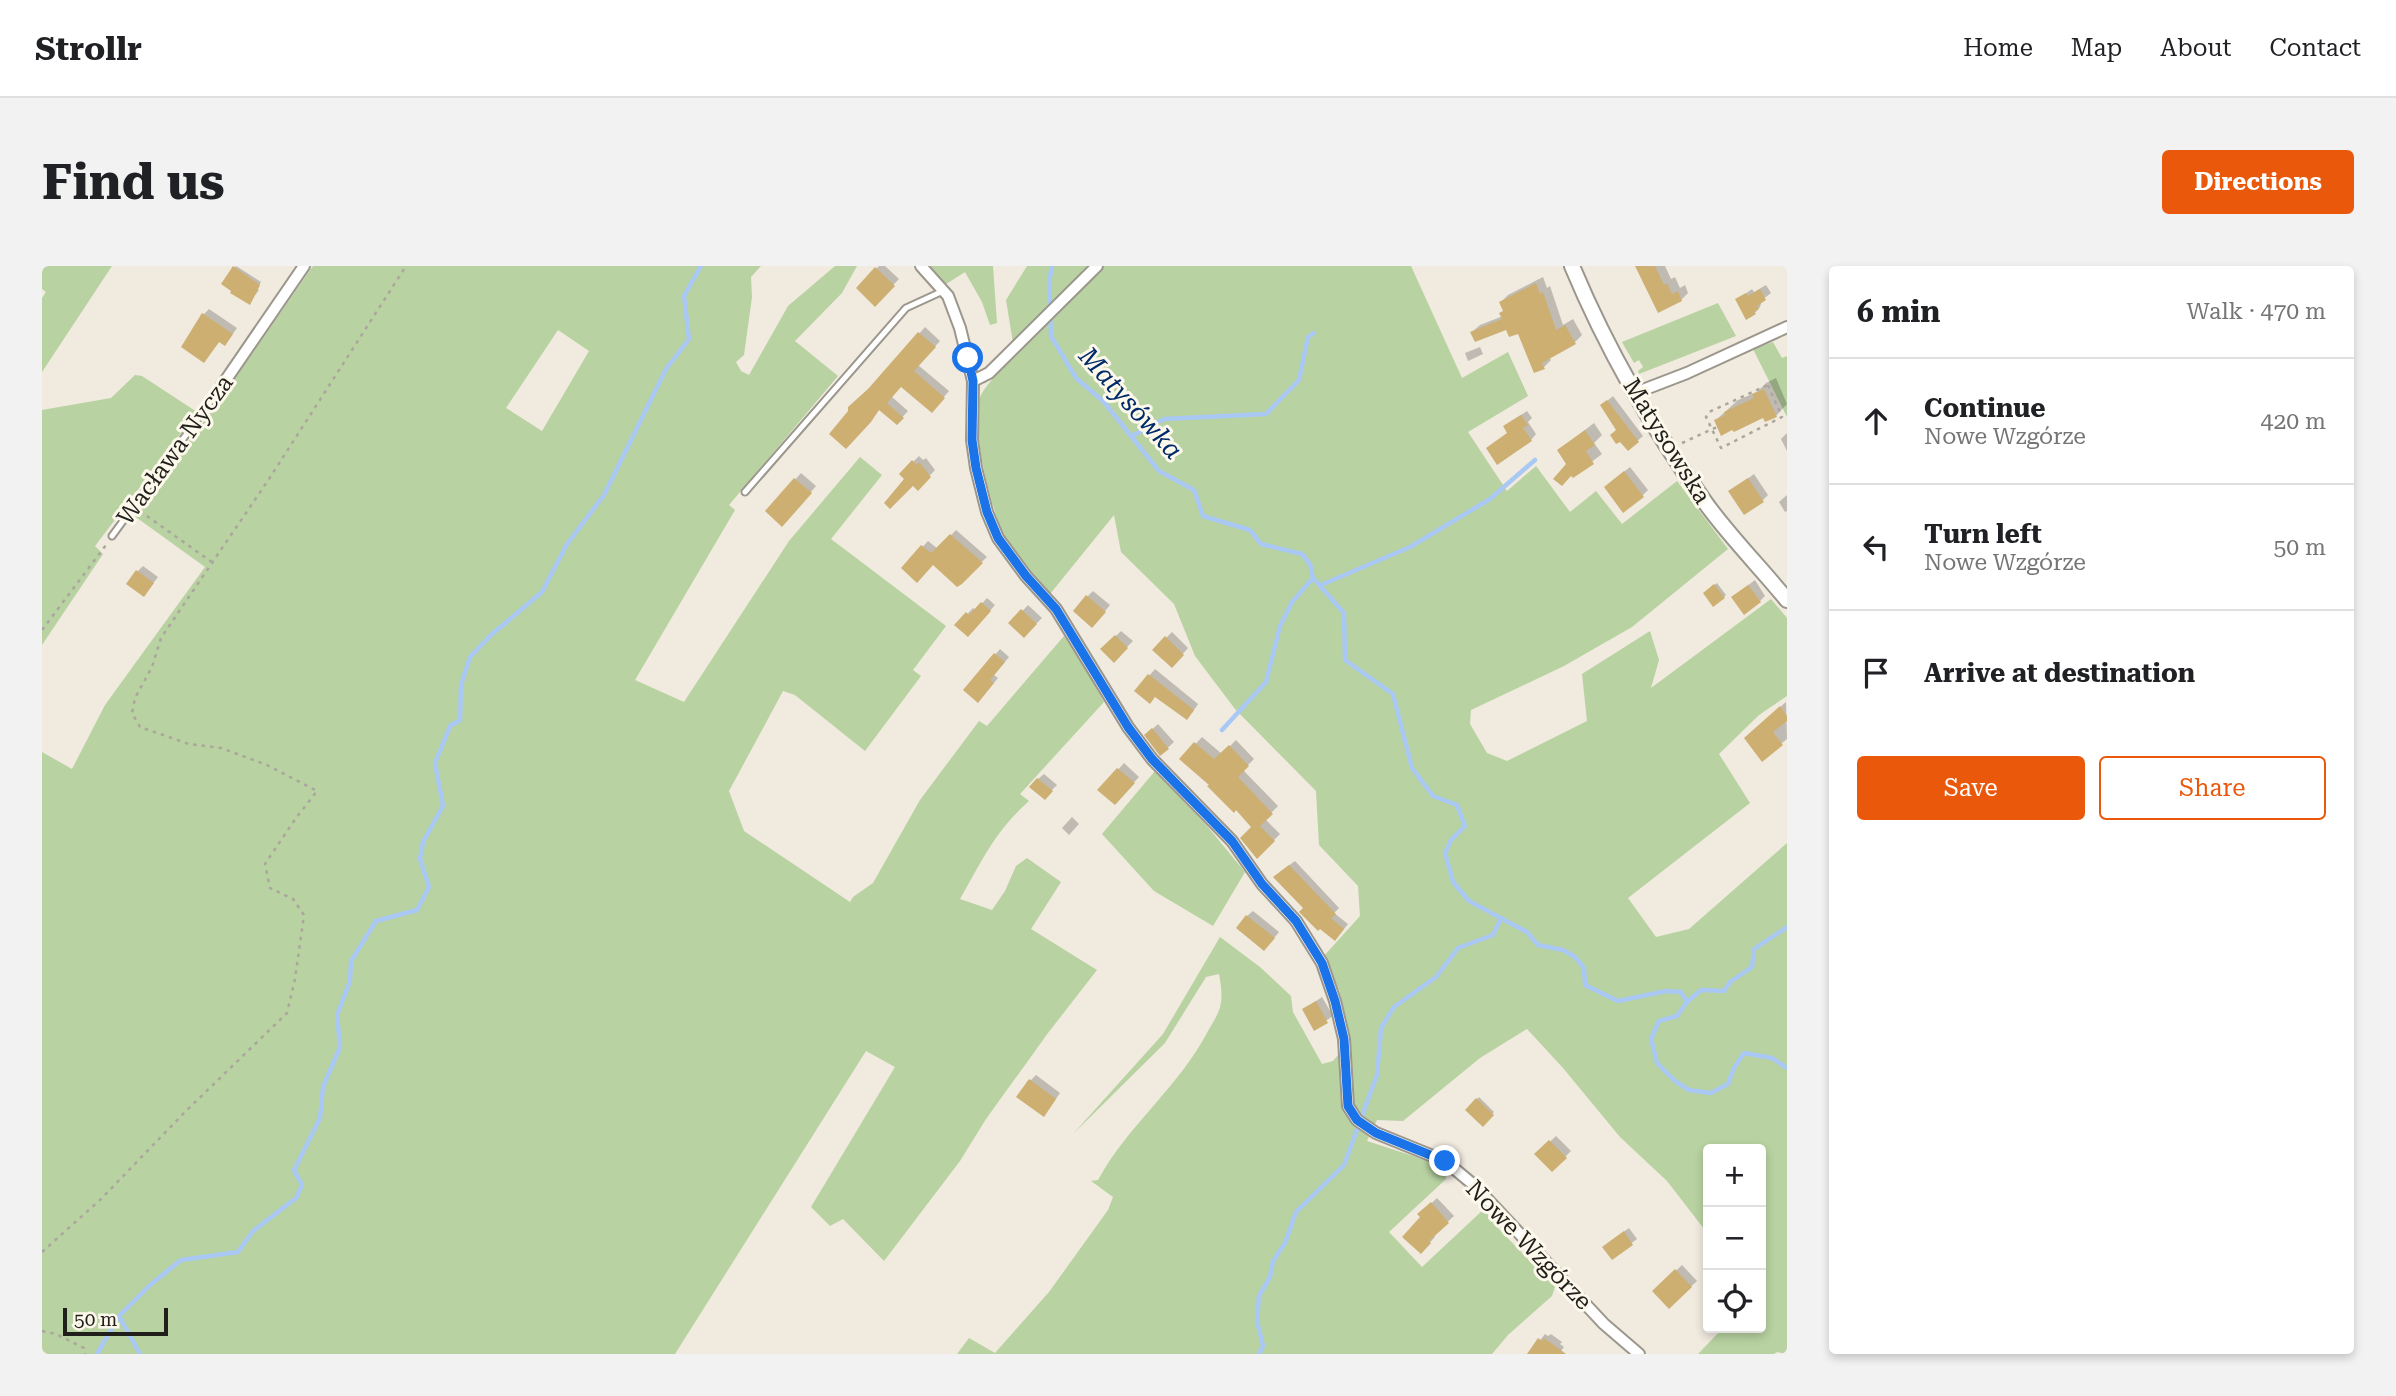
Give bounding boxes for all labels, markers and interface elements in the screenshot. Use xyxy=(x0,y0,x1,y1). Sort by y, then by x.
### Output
text: Strollr xyxy=(35,29,142,68)
text: Home xyxy=(1963,34,2033,62)
text: Map xyxy=(2071,34,2122,62)
text: About xyxy=(2160,34,2231,62)
text: Contact xyxy=(2269,34,2361,62)
button: Directions xyxy=(2162,150,2354,214)
text: Find us xyxy=(42,154,225,211)
text: 6 min xyxy=(1857,294,1940,329)
text: Walk · 470 m xyxy=(2187,298,2326,325)
water label: Matysówka xyxy=(1072,340,1189,465)
route start xyxy=(952,342,983,373)
street label: Wacława Nycza xyxy=(111,370,239,530)
street label: Matysowska xyxy=(1617,373,1717,509)
text: Continue xyxy=(1924,393,2046,423)
icon: ahead xyxy=(1857,402,1895,440)
text: 420 m xyxy=(2261,408,2326,435)
text: Nowe Wzgórze xyxy=(1924,423,2086,450)
text: Turn left xyxy=(1924,519,2042,549)
icon: left xyxy=(1857,528,1895,566)
text: 50 m xyxy=(2273,534,2326,561)
text: Nowe Wzgórze xyxy=(1924,549,2086,576)
icon: arrive xyxy=(1857,654,1895,692)
text: Arrive at destination xyxy=(1924,658,2195,688)
button: Save xyxy=(1857,756,2085,820)
button: Share xyxy=(2099,756,2326,820)
map controls xyxy=(1703,1144,1766,1333)
button: + xyxy=(1703,1144,1766,1207)
route end xyxy=(1429,1145,1460,1176)
street label: Nowe Wzgórze xyxy=(1460,1174,1598,1316)
button: − xyxy=(1703,1207,1766,1270)
button: locate xyxy=(1703,1270,1766,1333)
scale bar xyxy=(63,1305,168,1337)
text: 50 m xyxy=(74,1308,117,1331)

